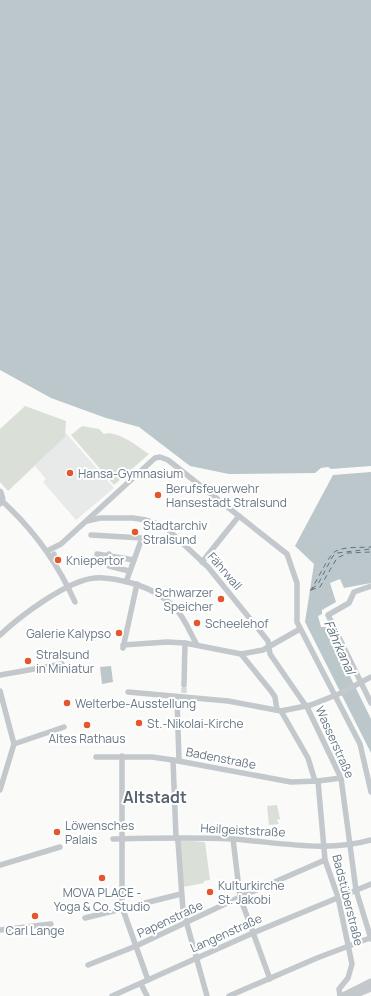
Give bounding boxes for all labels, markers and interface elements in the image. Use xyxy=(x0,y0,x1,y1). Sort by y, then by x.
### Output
place label: Hansa-Gymnasium xyxy=(78,465,183,482)
marker: Hansa-Gymnasium xyxy=(65,468,75,478)
place label: Berufsfeuerwehr Hansestadt Stralsund xyxy=(166,480,287,511)
marker: Berufsfeuerwehr Hansestadt Stralsund xyxy=(153,490,163,500)
place label: Stadtarchiv Stralsund xyxy=(143,517,207,548)
marker: Stadtarchiv Stralsund xyxy=(130,527,140,537)
street label: Fährwall xyxy=(204,548,246,594)
place label: Kniepertor xyxy=(66,552,125,569)
marker: Kniepertor xyxy=(53,555,63,565)
place label: Schwarzer Speicher xyxy=(155,584,214,615)
marker: Schwarzer Speicher xyxy=(216,594,226,604)
place label: Scheelehof xyxy=(205,615,269,632)
water label: Fährkanal xyxy=(320,617,361,679)
marker: Scheelehof xyxy=(192,618,202,628)
place label: Galerie Kalypso xyxy=(26,625,111,642)
marker: Galerie Kalypso xyxy=(114,628,124,638)
place label: Stralsund in Miniatur xyxy=(36,646,95,677)
marker: Stralsund in Miniatur xyxy=(23,656,33,666)
place label: Welterbe-Ausstellung xyxy=(75,695,196,712)
marker: Welterbe-Ausstellung xyxy=(62,698,72,708)
street label: Wasserstraße xyxy=(312,703,358,781)
place label: St.-Nikolai-Kirche xyxy=(147,715,243,732)
marker: St.-Nikolai-Kirche xyxy=(134,718,144,728)
marker: Altes Rathaus xyxy=(82,720,92,730)
place label: Altes Rathaus xyxy=(49,730,125,747)
street label: Badenstraße xyxy=(184,743,258,773)
district label: Altstadt xyxy=(123,786,187,808)
place label: Löwensches Palais xyxy=(65,817,134,848)
street label: Heilgeiststraße xyxy=(200,819,286,841)
marker: Löwensches Palais xyxy=(52,827,62,837)
street label: Badstüberstraße xyxy=(328,853,368,947)
marker: MOVA PLACE - Yoga & Co. Studio xyxy=(97,873,107,883)
place label: Kulturkirche St. Jakobi xyxy=(218,877,285,908)
place label: MOVA PLACE - Yoga & Co. Studio xyxy=(54,884,150,915)
marker: Kulturkirche St. Jakobi xyxy=(205,887,215,897)
street label: Papenstraße xyxy=(134,896,206,942)
street label: Langenstraße xyxy=(187,910,265,956)
marker: Carl Lange xyxy=(30,911,40,921)
place label: Carl Lange xyxy=(6,922,64,939)

